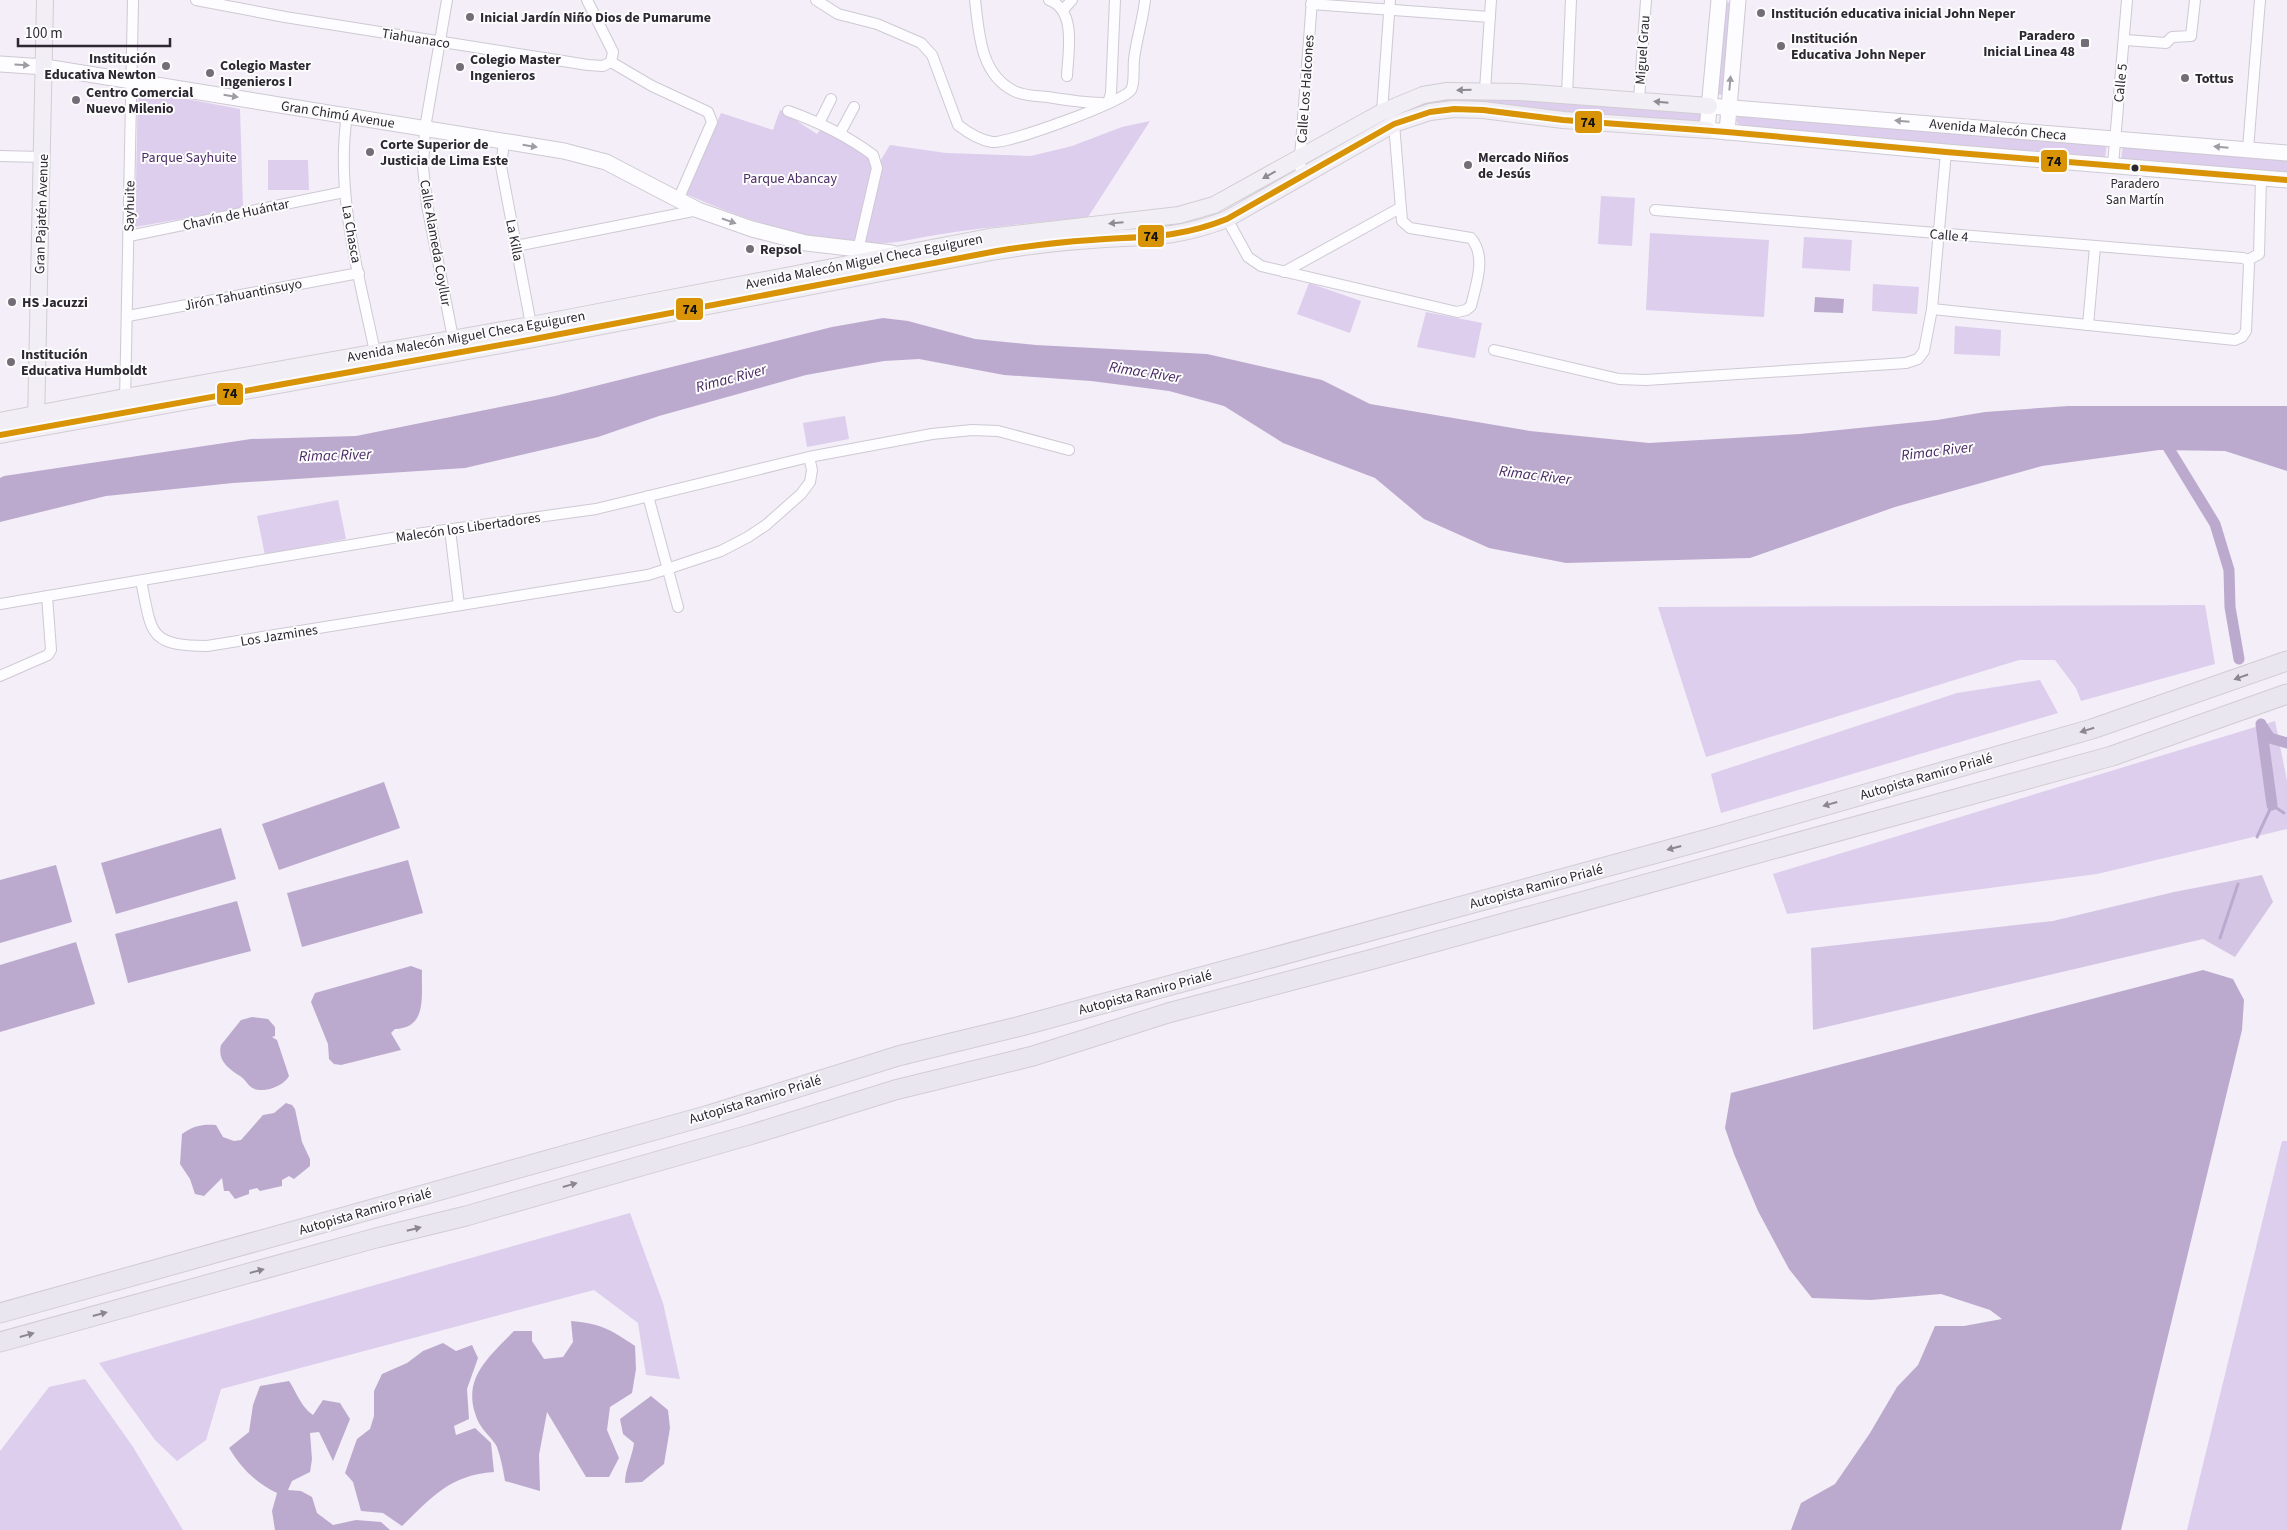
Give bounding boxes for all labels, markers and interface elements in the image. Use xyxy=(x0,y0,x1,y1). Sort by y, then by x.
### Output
place label: Institución educativa inicial John Neper xyxy=(1771,4,2016,24)
marker: Institución educativa inicial John Neper xyxy=(1755,7,1767,19)
place label: Inicial Jardín Niño Dios de Pumarume xyxy=(480,8,711,28)
marker: Inicial Jardín Niño Dios de Pumarume xyxy=(464,11,476,23)
scale bar xyxy=(18,15,170,47)
street label: Miguel Grau xyxy=(1631,15,1655,85)
text: 100 m xyxy=(25,23,63,44)
street label: Tiahuanaco xyxy=(380,24,451,54)
place label: Paradero Inicial Linea 48 xyxy=(1983,26,2075,62)
place label: Institución Educativa John Neper xyxy=(1791,29,1926,65)
street label: Calle Los Halcones xyxy=(1292,34,1320,144)
marker: Paradero Inicial Linea 48 xyxy=(2079,37,2091,49)
marker: Institución Educativa John Neper xyxy=(1775,40,1787,52)
place label: Institución Educativa Newton xyxy=(44,49,156,85)
place label: Colegio Master Ingenieros xyxy=(470,50,561,86)
place label: Colegio Master Ingenieros I xyxy=(220,56,311,92)
marker: Institución Educativa Newton xyxy=(160,60,172,72)
marker: Colegio Master Ingenieros xyxy=(454,61,466,73)
one-way arrow xyxy=(15,62,31,70)
street label: Calle 5 xyxy=(2109,63,2133,103)
marker: Colegio Master Ingenieros I xyxy=(204,67,216,79)
place label: Tottus xyxy=(2195,69,2234,89)
marker: Tottus xyxy=(2179,72,2191,84)
one-way arrow xyxy=(1726,75,1734,91)
place label: Centro Comercial Nuevo Milenio xyxy=(86,83,193,119)
one-way arrow xyxy=(1456,87,1472,95)
one-way arrow xyxy=(224,93,240,101)
marker: Centro Comercial Nuevo Milenio xyxy=(70,94,82,106)
street label: Gran Chimú Avenue xyxy=(280,96,396,134)
one-way arrow xyxy=(1653,98,1669,106)
line badge: 74 xyxy=(1574,110,1603,134)
text: 74 xyxy=(1581,113,1596,133)
street label: Avenida Malecón Checa xyxy=(1929,114,2067,146)
one-way arrow xyxy=(1894,117,1910,125)
place label: Corte Superior de Justicia de Lima Este xyxy=(380,135,508,171)
one-way arrow xyxy=(522,142,538,150)
one-way arrow xyxy=(2213,143,2229,151)
marker: Corte Superior de Justicia de Lima Este xyxy=(364,146,376,158)
park label: Parque Sayhuite xyxy=(141,148,237,168)
place label: Mercado Niños de Jesús xyxy=(1478,148,1569,184)
line badge: 74 xyxy=(2040,149,2068,173)
text: 74 xyxy=(2047,152,2062,172)
street label: Gran Pajatén Avenue xyxy=(30,153,54,275)
marker: Mercado Niños de Jesús xyxy=(1462,159,1474,171)
marker: Paradero San Martín xyxy=(2130,163,2140,173)
park label: Parque Abancay xyxy=(743,169,837,189)
one-way arrow xyxy=(1262,171,1276,179)
place label: Paradero San Martín xyxy=(2106,175,2164,209)
street label: Calle Alameda Coyllur xyxy=(414,178,456,308)
street label: Sayhuite xyxy=(120,180,140,232)
street label: Chavín de Huántar xyxy=(181,194,291,236)
street label: La Chasca xyxy=(336,204,366,265)
street label: La Killa xyxy=(500,217,528,263)
one-way arrow xyxy=(722,217,737,225)
one-way arrow xyxy=(1108,220,1124,228)
line badge: 74 xyxy=(1137,224,1165,248)
street label: Calle 4 xyxy=(1929,224,1969,248)
text: 74 xyxy=(1144,227,1159,247)
street label: Avenida Malecón Miguel Checa Eguiguren xyxy=(744,229,985,295)
place label: Repsol xyxy=(760,240,802,260)
marker: Repsol xyxy=(744,243,756,255)
street label: Jirón Tahuantinsuyo xyxy=(182,274,304,316)
place label: HS Jacuzzi xyxy=(22,293,88,313)
marker: HS Jacuzzi xyxy=(6,296,18,308)
line badge: 74 xyxy=(675,297,704,321)
text: 74 xyxy=(683,300,698,320)
street label: Avenida Malecón Miguel Checa Eguiguren xyxy=(346,306,587,368)
place label: Institución Educativa Humboldt xyxy=(21,345,148,381)
marker: Institución Educativa Humboldt xyxy=(5,356,17,368)
water label: Rimac River xyxy=(1108,356,1183,389)
water label: Rimac River xyxy=(693,359,770,398)
line badge: 74 xyxy=(216,382,244,406)
text: 74 xyxy=(223,384,238,404)
water label: Rimac River xyxy=(1900,437,1975,466)
water label: Rimac River xyxy=(299,444,372,467)
water label: Rimac River xyxy=(1498,461,1573,490)
street label: Malecón los Libertadores xyxy=(395,508,542,548)
street label: Los Jazmines xyxy=(239,620,319,652)
one-way arrow xyxy=(2233,673,2248,681)
one-way arrow xyxy=(2080,727,2095,735)
street label: Autopista Ramiro Prialé xyxy=(1858,748,1995,805)
one-way arrow xyxy=(1823,800,1838,808)
one-way arrow xyxy=(1666,844,1681,852)
street label: Autopista Ramiro Prialé xyxy=(1467,860,1605,914)
street label: Autopista Ramiro Prialé xyxy=(1076,966,1214,1020)
street label: Autopista Ramiro Prialé xyxy=(687,1070,824,1130)
one-way arrow xyxy=(563,1181,578,1189)
street label: Autopista Ramiro Prialé xyxy=(297,1183,434,1240)
one-way arrow xyxy=(406,1225,421,1233)
one-way arrow xyxy=(249,1267,264,1275)
one-way arrow xyxy=(93,1310,108,1318)
one-way arrow xyxy=(19,1330,34,1338)

